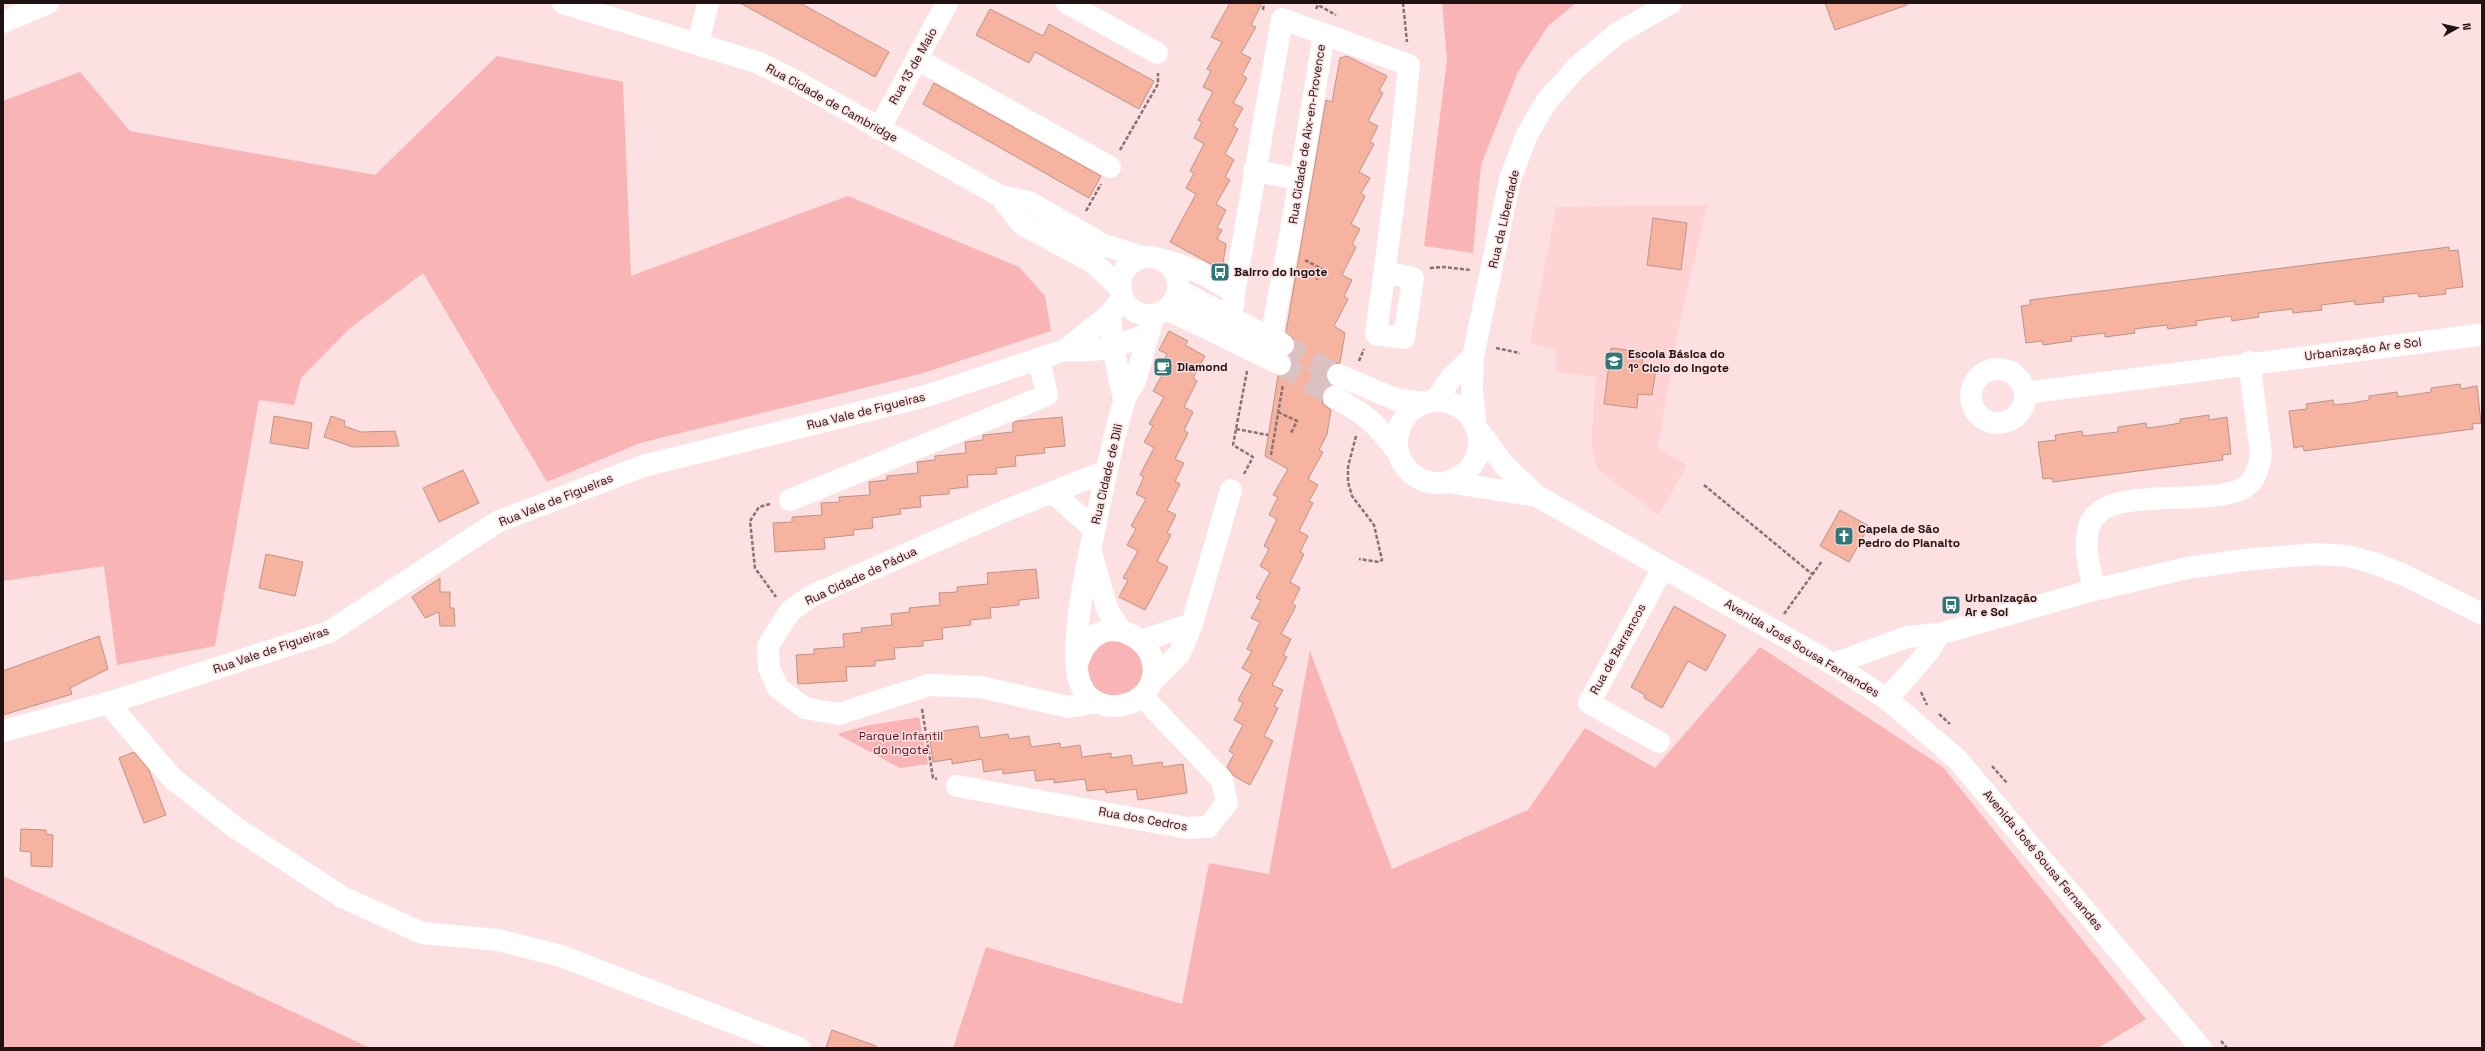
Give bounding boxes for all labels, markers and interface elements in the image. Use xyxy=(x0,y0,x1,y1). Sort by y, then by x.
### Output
north arrow xyxy=(2437,8,2477,48)
text: N xyxy=(2459,22,2474,31)
street label: Rua 13 de Maio xyxy=(885,25,941,107)
street label: Rua Cidade de Aix-en-Provence xyxy=(1285,43,1329,225)
street label: Rua Cidade de Cambridge xyxy=(763,60,901,146)
street label: Rua da Liberdade xyxy=(1485,168,1523,270)
bus stop icon: Bairro do Ingote xyxy=(1209,261,1231,283)
place label: Bairro do Ingote xyxy=(1234,264,1327,280)
street label: Urbanização Ar e Sol xyxy=(2304,334,2422,364)
place label: Escola Básica do 1º Ciclo do Ingote xyxy=(1628,346,1729,376)
school or university icon: Escola Básica do 1º Ciclo do Ingote xyxy=(1603,350,1625,372)
cafe icon: Diamond xyxy=(1152,356,1174,378)
place label: Diamond xyxy=(1177,359,1228,375)
street label: Rua Vale de Figueiras xyxy=(805,389,927,433)
street label: Rua Cidade de Dili xyxy=(1088,422,1126,526)
street label: Rua Vale de Figueiras xyxy=(497,470,615,530)
place label: Capela de São Pedro do Planalto xyxy=(1858,521,1960,551)
church icon: Capela de São Pedro do Planalto xyxy=(1833,525,1855,547)
street label: Rua Cidade de Pádua xyxy=(802,543,920,609)
place label: Urbanização Ar e Sol xyxy=(1965,590,2037,620)
bus stop icon: Urbanização Ar e Sol xyxy=(1940,594,1962,616)
street label: Avenida José Sousa Fernandes xyxy=(1721,595,1883,701)
street label: Rua de Barrancos xyxy=(1586,601,1650,697)
street label: Rua Vale de Figueiras xyxy=(211,623,331,677)
park label: Parque Infantil do Ingote xyxy=(859,728,943,758)
street label: Avenida José Sousa Fernandes xyxy=(1979,786,2107,934)
street label: Rua dos Cedros xyxy=(1097,803,1189,835)

